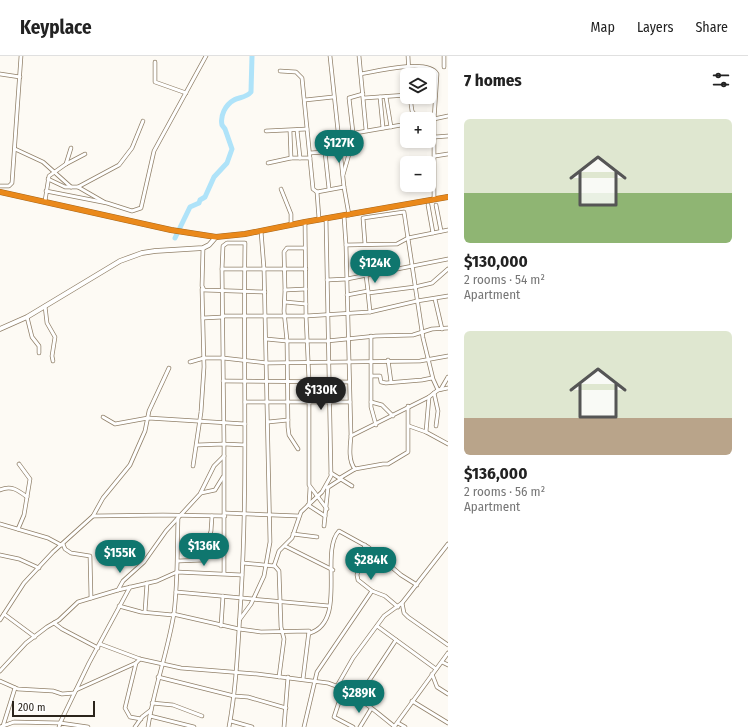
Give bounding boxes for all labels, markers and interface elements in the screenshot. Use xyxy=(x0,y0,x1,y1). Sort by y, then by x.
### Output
text: Keyplace xyxy=(20,16,92,39)
text: Map xyxy=(591,19,615,36)
text: Layers xyxy=(637,19,673,36)
text: Share xyxy=(695,19,728,36)
map controls xyxy=(400,68,436,192)
button: layers xyxy=(400,68,436,104)
icon: filters xyxy=(710,69,732,91)
text: 7 homes xyxy=(464,70,522,91)
button: + xyxy=(400,112,436,148)
pin: $127K xyxy=(311,130,367,164)
text: $127K xyxy=(324,135,354,150)
icon: home xyxy=(562,145,634,217)
button: − xyxy=(400,156,436,192)
pin: $124K xyxy=(347,250,403,284)
text: $130,000 xyxy=(464,251,528,272)
text: $124K xyxy=(359,255,391,270)
text: 2 rooms · 54 m² xyxy=(464,272,545,287)
text: Apartment xyxy=(464,287,520,302)
icon: home xyxy=(562,357,634,429)
pin: $130K xyxy=(293,377,349,411)
text: $130K xyxy=(305,382,337,397)
text: $136,000 xyxy=(464,463,527,484)
text: 2 rooms · 56 m² xyxy=(464,484,545,499)
text: Apartment xyxy=(464,499,520,514)
pin: $136K xyxy=(176,533,232,567)
text: $136K xyxy=(188,538,220,553)
pin: $155K xyxy=(92,540,148,574)
text: $155K xyxy=(104,545,136,560)
pin: $284K xyxy=(343,547,399,581)
text: $284K xyxy=(354,552,388,567)
pin: $289K xyxy=(331,680,387,714)
text: $289K xyxy=(342,685,376,700)
scale bar xyxy=(12,699,95,718)
text: 200 m xyxy=(18,701,45,714)

